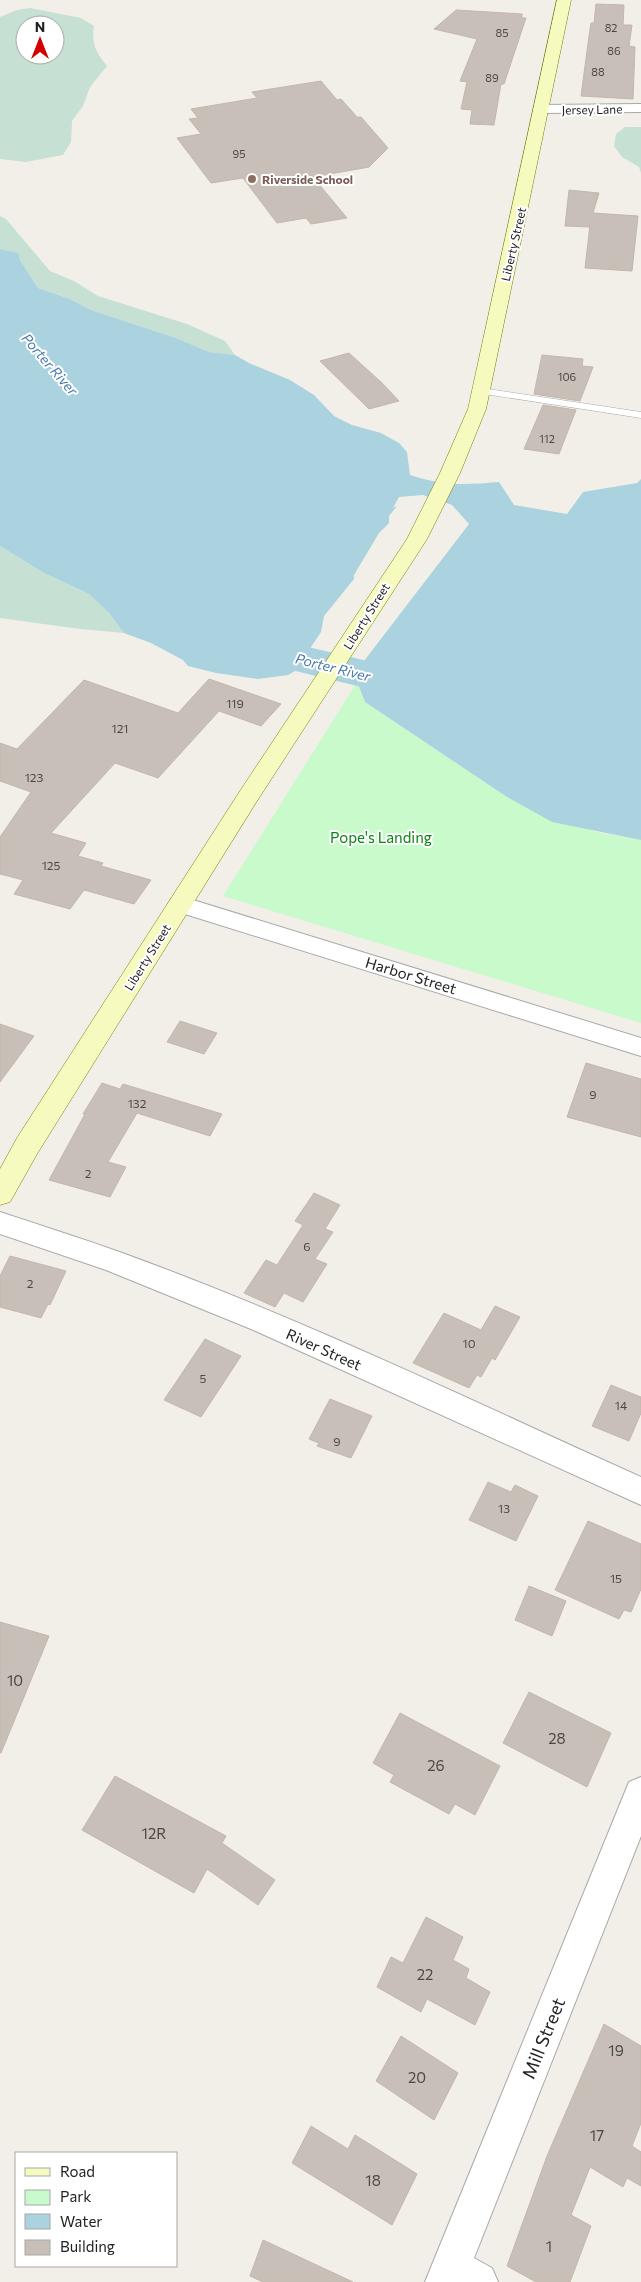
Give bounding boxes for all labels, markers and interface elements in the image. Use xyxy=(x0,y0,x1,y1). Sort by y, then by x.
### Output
north arrow xyxy=(15,15,65,65)
text: N xyxy=(35,18,45,35)
house number: 82 xyxy=(605,21,617,34)
house number: 85 xyxy=(496,26,509,39)
house number: 86 xyxy=(607,44,621,57)
house number: 88 xyxy=(591,65,605,78)
house number: 89 xyxy=(485,71,499,84)
street label: Jersey Lane xyxy=(561,101,623,118)
house number: 95 xyxy=(233,147,246,160)
place label: Riverside School xyxy=(262,172,353,186)
marker: Riverside School xyxy=(246,173,258,185)
street label: Liberty Street xyxy=(498,206,528,282)
water label: Porter River xyxy=(18,329,82,399)
house number: 106 xyxy=(558,370,577,383)
house number: 112 xyxy=(539,432,555,445)
street label: Liberty Street xyxy=(340,580,392,652)
water label: Porter River xyxy=(294,649,373,685)
house number: 119 xyxy=(226,696,244,710)
house number: 121 xyxy=(112,721,128,735)
house number: 123 xyxy=(25,770,43,784)
park label: Pope's Landing xyxy=(330,828,432,846)
house number: 125 xyxy=(42,858,60,872)
street label: Liberty Street xyxy=(121,921,173,993)
street label: Harbor Street xyxy=(363,953,459,997)
house number: 9 xyxy=(589,1087,597,1101)
house number: 132 xyxy=(128,1096,147,1110)
house number: 2 xyxy=(85,1166,92,1180)
house number: 6 xyxy=(303,1239,311,1253)
house number: 2 xyxy=(27,1276,34,1290)
street label: River Street xyxy=(284,1324,364,1374)
house number: 10 xyxy=(463,1336,476,1350)
house number: 5 xyxy=(200,1371,207,1385)
house number: 14 xyxy=(615,1398,627,1412)
house number: 9 xyxy=(333,1434,341,1448)
house number: 13 xyxy=(498,1501,510,1515)
house number: 15 xyxy=(610,1571,622,1585)
house number: 10 xyxy=(7,1671,23,1689)
house number: 28 xyxy=(548,1729,566,1747)
house number: 26 xyxy=(427,1756,445,1774)
house number: 12R xyxy=(142,1824,166,1842)
house number: 22 xyxy=(417,1965,433,1983)
street label: Mill Street xyxy=(517,1994,569,2082)
house number: 19 xyxy=(608,2041,624,2059)
house number: 20 xyxy=(408,2068,426,2086)
house number: 17 xyxy=(590,2126,604,2144)
legend xyxy=(15,2152,178,2267)
text: Road xyxy=(60,2162,95,2180)
house number: 18 xyxy=(365,2171,381,2189)
text: Park xyxy=(60,2187,91,2205)
text: Water xyxy=(60,2212,102,2230)
text: Building xyxy=(60,2237,115,2255)
house number: 1 xyxy=(546,2237,552,2255)

